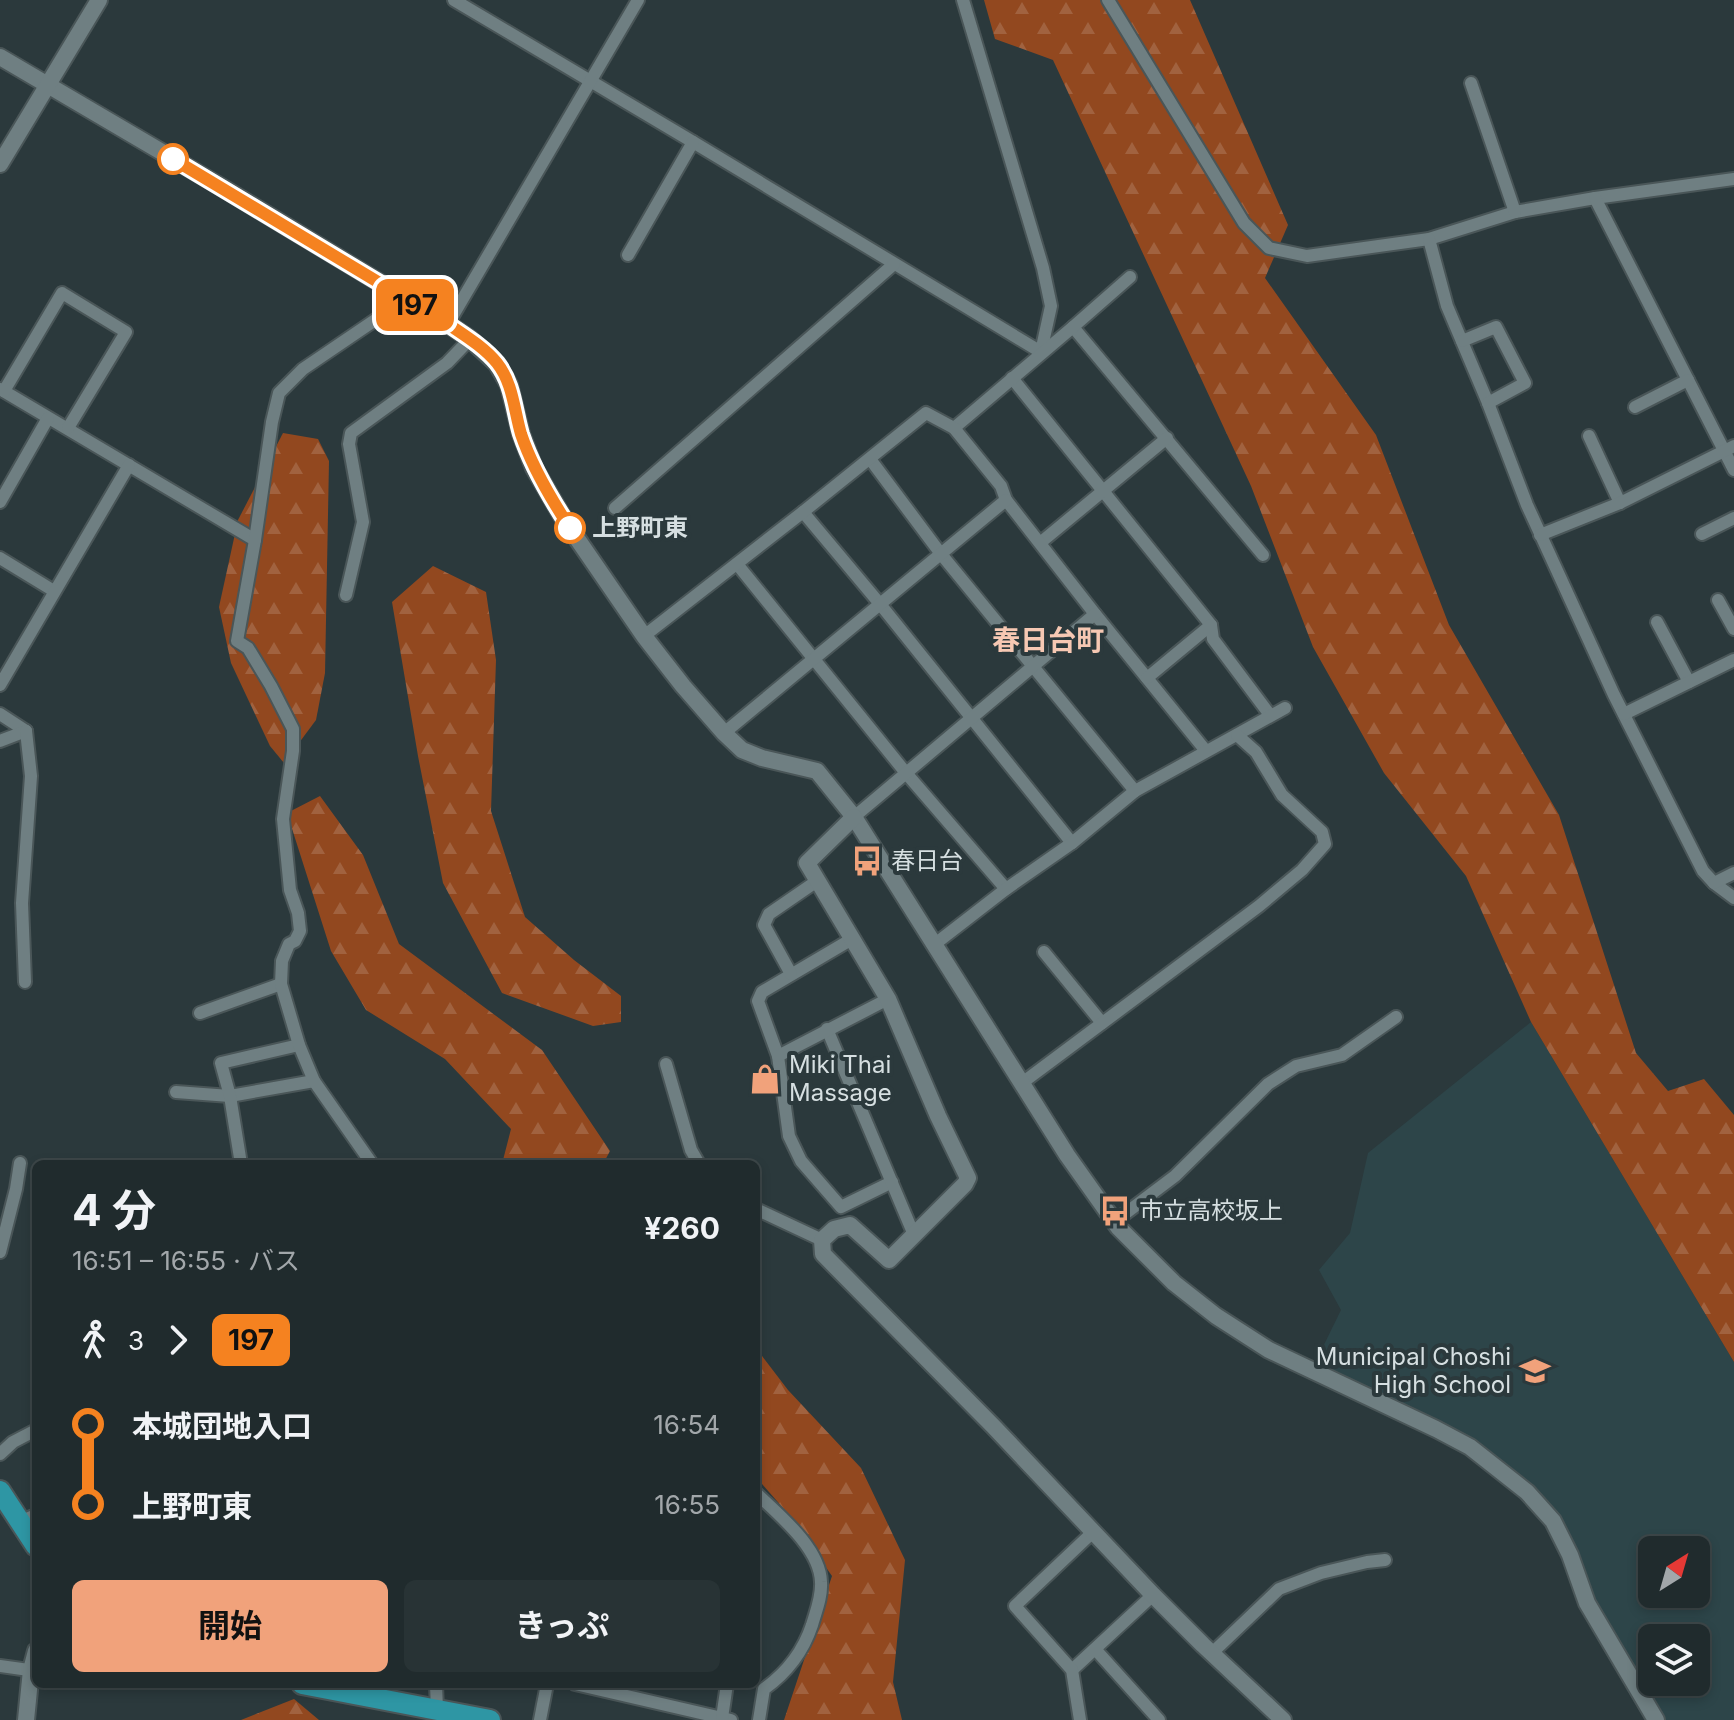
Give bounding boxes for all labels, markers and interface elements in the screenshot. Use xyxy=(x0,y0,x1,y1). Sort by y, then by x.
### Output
unlabelled marker xyxy=(158,144,188,174)
line badge: 197 xyxy=(369,279,461,331)
text: 197 xyxy=(392,288,438,322)
marker: 上野町東 xyxy=(555,513,585,543)
place label: 上野町東 xyxy=(592,513,688,542)
district label: 春日台町 xyxy=(992,623,1104,657)
bus stop icon: 春日台 xyxy=(850,844,884,878)
place label: 春日台 xyxy=(891,846,963,875)
place label: Miki Thai Massage xyxy=(789,1050,892,1107)
shop icon: Miki Thai Massage xyxy=(748,1062,782,1096)
text: 4 分 xyxy=(72,1183,156,1237)
bus stop icon: 市立高校坂上 xyxy=(1098,1194,1132,1228)
place label: 市立高校坂上 xyxy=(1139,1196,1283,1225)
text: ¥260 xyxy=(644,1210,720,1246)
text: 16:51 – 16:55 · バス xyxy=(72,1245,300,1276)
icon: walk xyxy=(72,1318,116,1362)
icon: forward xyxy=(156,1318,200,1362)
text: 197 xyxy=(228,1323,274,1357)
text: 3 xyxy=(128,1325,144,1356)
place label: Municipal Choshi High School xyxy=(1316,1342,1511,1399)
school or university icon: Municipal Choshi High School xyxy=(1518,1354,1552,1388)
text: 本城団地入口 xyxy=(132,1408,312,1444)
text: 16:54 xyxy=(653,1409,720,1440)
text: 上野町東 xyxy=(132,1488,252,1524)
text: 16:55 xyxy=(654,1489,720,1520)
north arrow xyxy=(1638,1536,1710,1608)
map controls xyxy=(1638,1536,1710,1696)
button: 開始 xyxy=(72,1580,388,1672)
button: きっぷ xyxy=(404,1580,720,1672)
button: layers xyxy=(1638,1624,1710,1696)

